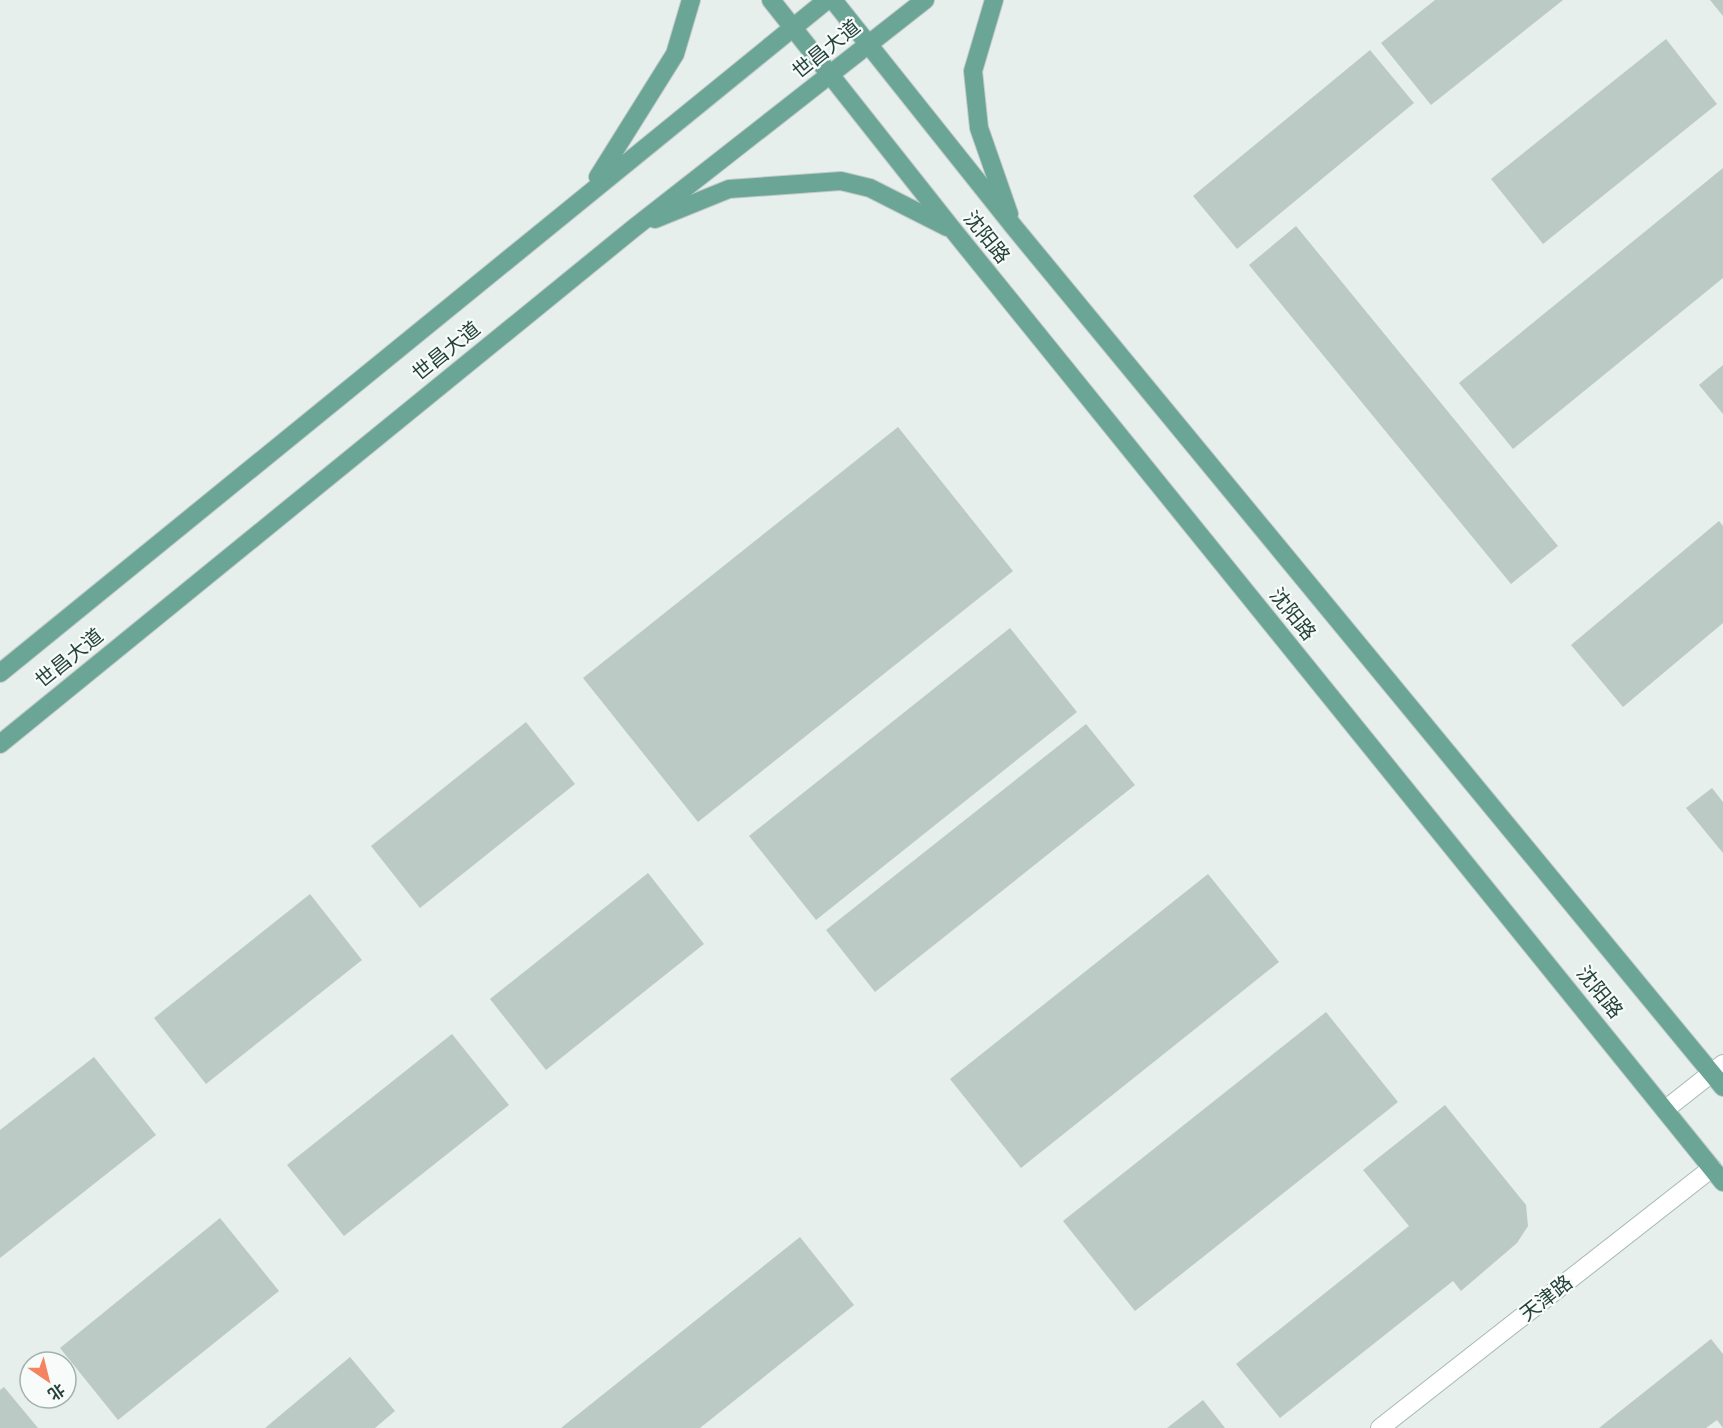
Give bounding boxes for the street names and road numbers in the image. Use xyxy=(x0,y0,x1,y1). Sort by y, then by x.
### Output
street label: 世昌大道 xyxy=(788,15,864,83)
street label: 沈阳路 xyxy=(960,207,1014,267)
street label: 世昌大道 xyxy=(408,317,484,385)
street label: 沈阳路 xyxy=(1266,584,1320,644)
street label: 世昌大道 xyxy=(31,624,107,692)
street label: 沈阳路 xyxy=(1573,962,1627,1022)
street label: 天津路 xyxy=(1516,1271,1576,1325)

